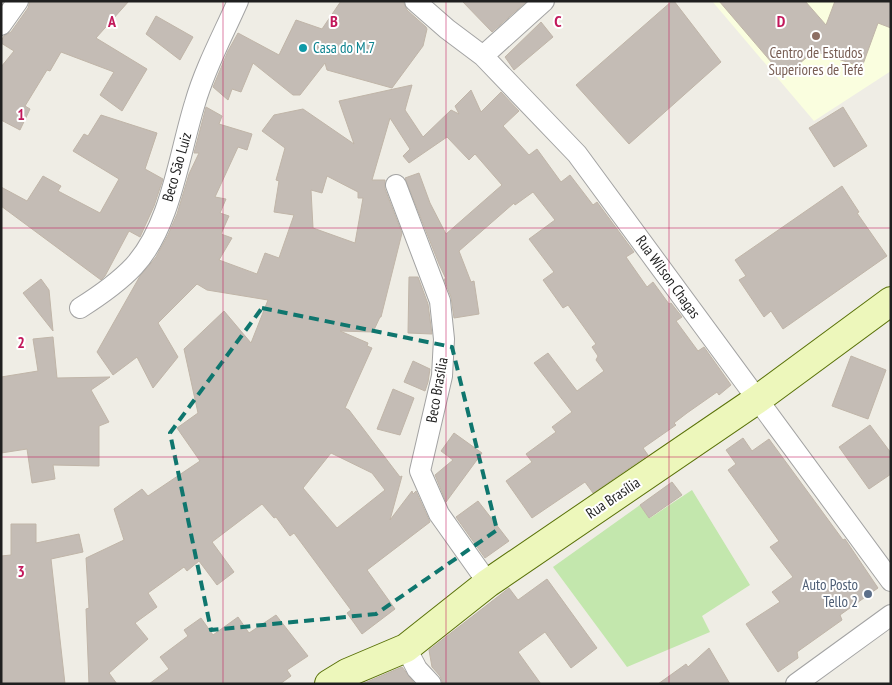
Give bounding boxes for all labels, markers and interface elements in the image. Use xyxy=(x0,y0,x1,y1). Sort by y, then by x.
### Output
text: A xyxy=(107,11,117,31)
text: B xyxy=(330,11,338,31)
text: C xyxy=(554,11,562,31)
text: D xyxy=(777,11,786,31)
marker: Centro de Estudos Superiores de Tefé xyxy=(810,30,822,42)
place label: Casa do M.7 xyxy=(313,38,375,57)
marker: Casa do M.7 xyxy=(297,42,309,54)
place label: Centro de Estudos Superiores de Tefé xyxy=(769,43,863,79)
text: 1 xyxy=(17,104,25,124)
street label: Beco São Luiz xyxy=(158,130,195,204)
street label: Rua Wilson Chagas xyxy=(632,232,705,322)
text: 2 xyxy=(17,332,25,352)
street label: Beco Brasília xyxy=(421,356,452,424)
street label: Rua Brasília xyxy=(582,473,643,523)
text: 3 xyxy=(17,561,25,581)
place label: Auto Posto Tello 2 xyxy=(802,575,858,611)
marker: Auto Posto Tello 2 xyxy=(862,588,874,600)

